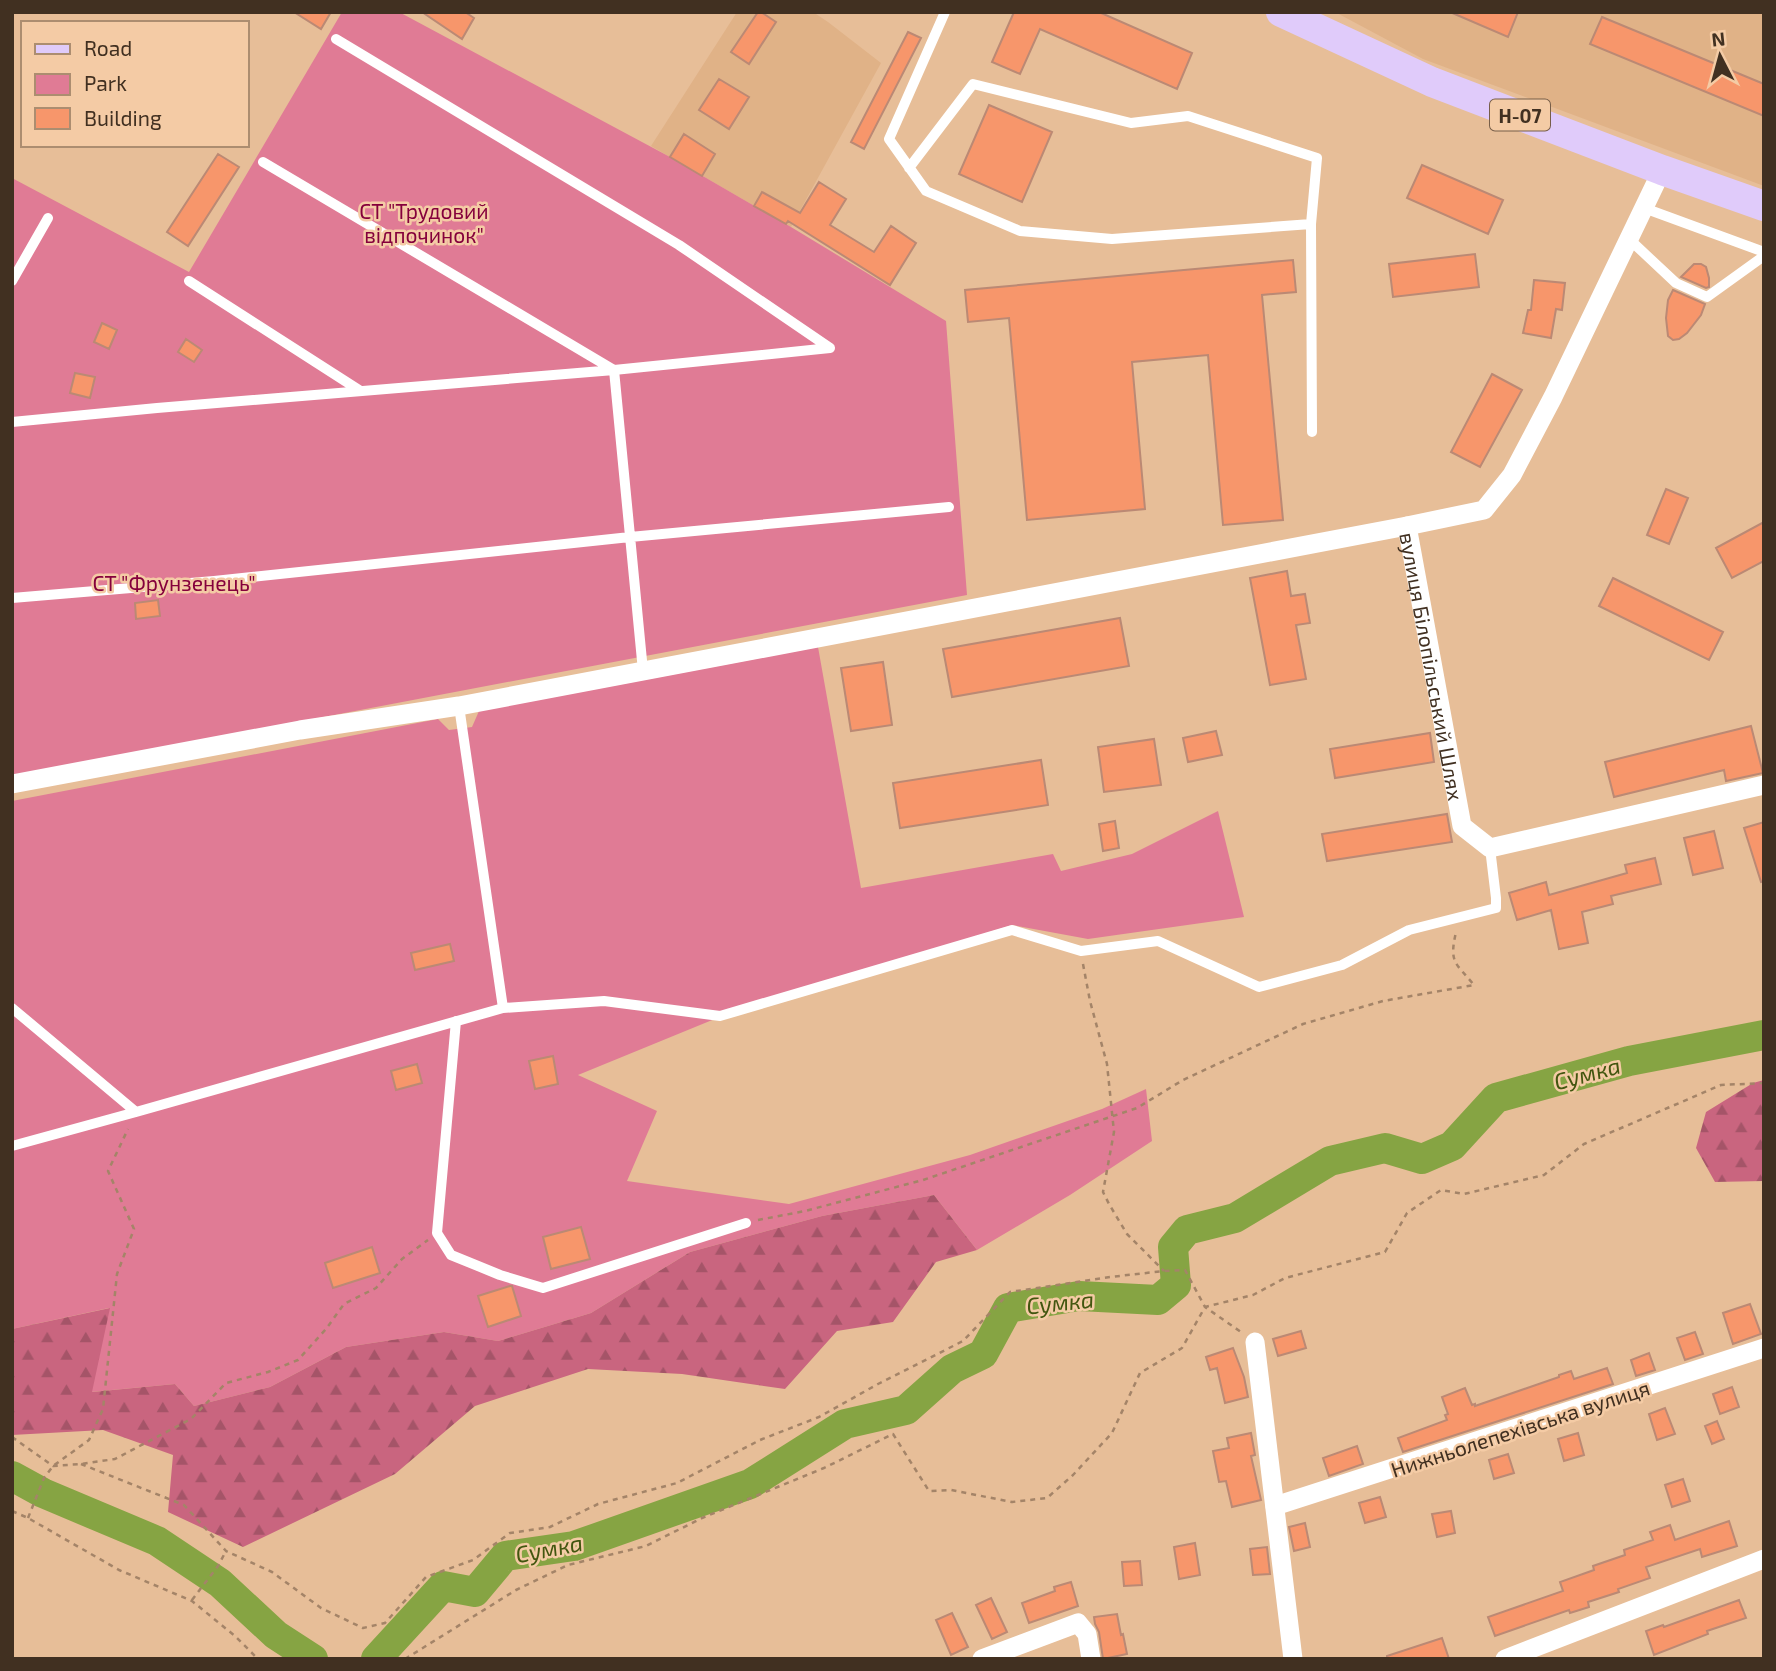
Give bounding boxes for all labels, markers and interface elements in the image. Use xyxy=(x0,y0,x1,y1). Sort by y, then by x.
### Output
legend xyxy=(21,21,248,147)
north arrow xyxy=(1685,21,1755,91)
text: N xyxy=(1710,26,1726,51)
text: Road xyxy=(84,35,132,60)
text: Park xyxy=(84,70,127,95)
road number: Н-07 xyxy=(1490,99,1550,130)
text: Building xyxy=(84,105,162,130)
park label: СТ "Трудовий відпочинок" xyxy=(359,198,489,247)
street label: вулиця Білопільський Шлях xyxy=(1396,530,1470,802)
park label: СТ "Фрунзенець" xyxy=(92,570,256,596)
water label: Сумка xyxy=(1551,1051,1623,1095)
water label: Сумка xyxy=(1025,1285,1095,1319)
street label: Нижньолепехівська вулиця xyxy=(1387,1374,1653,1483)
water label: Сумка xyxy=(513,1528,585,1568)

